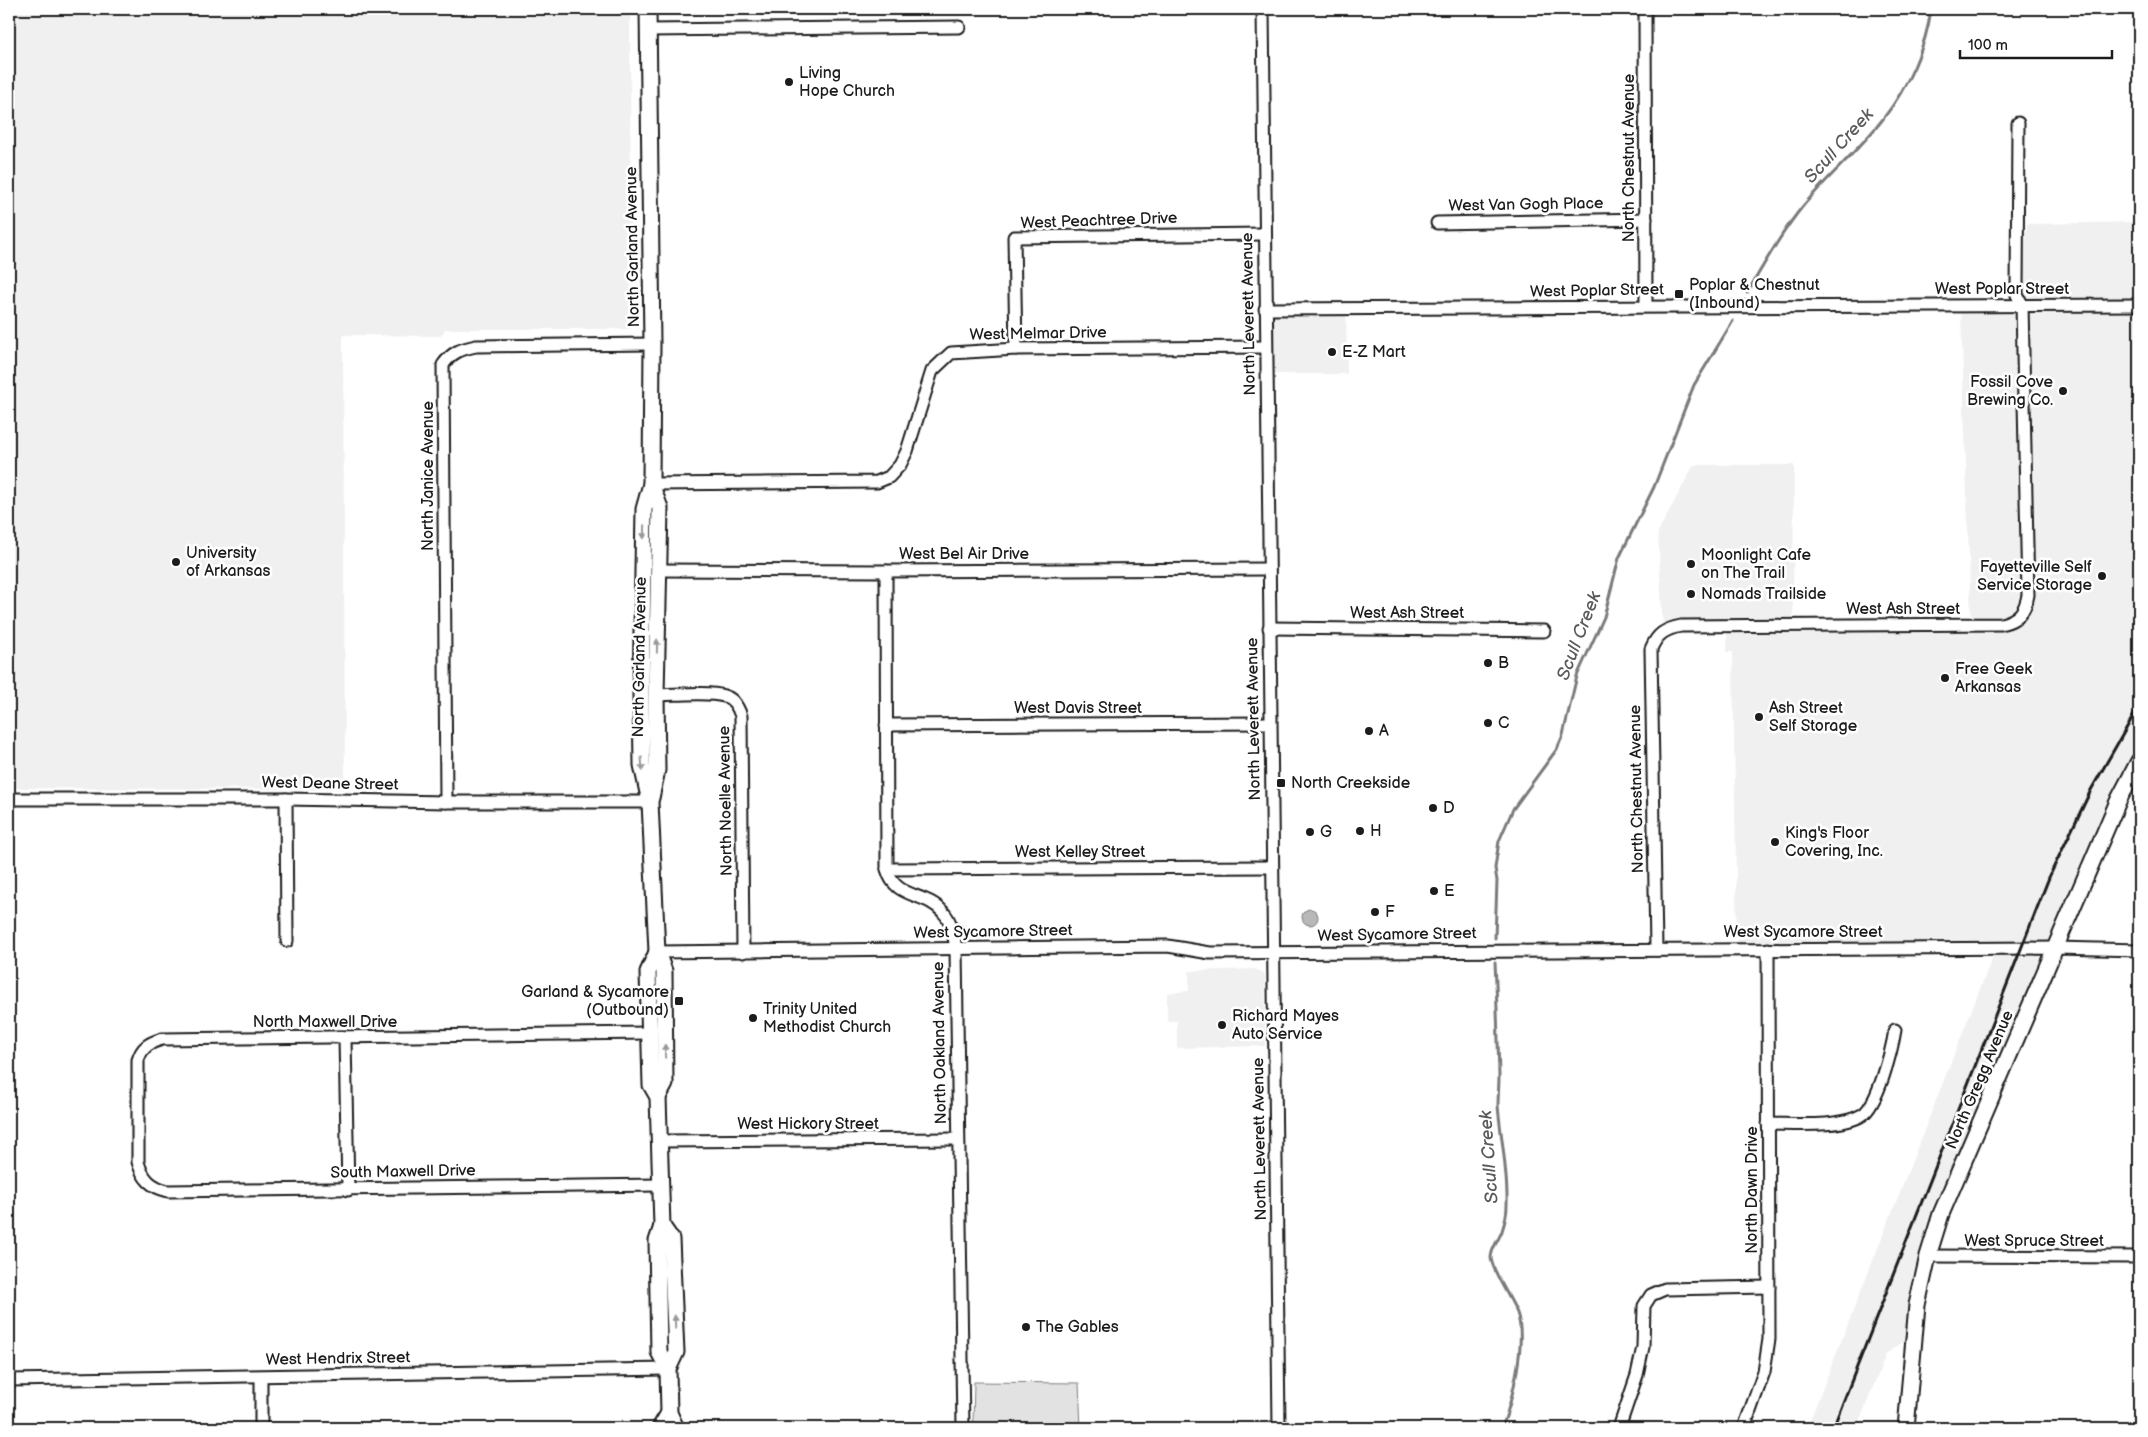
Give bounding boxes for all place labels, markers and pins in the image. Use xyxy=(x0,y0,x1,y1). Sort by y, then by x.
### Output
place label: Living Hope Church xyxy=(799,64,895,101)
marker: Living Hope Church xyxy=(783,76,795,88)
place label: Poplar & Chestnut (Inbound) xyxy=(1689,276,1820,313)
marker: Poplar & Chestnut (Inbound) xyxy=(1673,288,1685,300)
place label: E-Z Mart xyxy=(1342,343,1406,362)
marker: E-Z Mart xyxy=(1326,346,1338,358)
place label: Fossil Cove Brewing Co. xyxy=(1967,373,2054,410)
marker: Fossil Cove Brewing Co. xyxy=(2057,385,2069,397)
place label: University of Arkansas xyxy=(186,544,270,581)
place label: Moonlight Cafe on The Trail xyxy=(1701,546,1811,583)
marker: University of Arkansas xyxy=(170,556,182,568)
marker: Moonlight Cafe on The Trail xyxy=(1685,558,1697,570)
place label: Fayetteville Self Service Storage xyxy=(1977,558,2093,595)
marker: Fayetteville Self Service Storage xyxy=(2096,570,2108,582)
place label: Nomads Trailside xyxy=(1701,585,1827,604)
marker: Nomads Trailside xyxy=(1685,588,1697,600)
place label: B xyxy=(1498,654,1509,673)
marker: B xyxy=(1482,657,1494,669)
place label: Free Geek Arkansas xyxy=(1955,660,2032,697)
marker: Free Geek Arkansas xyxy=(1939,672,1951,684)
place label: Ash Street Self Storage xyxy=(1769,699,1858,736)
marker: Ash Street Self Storage xyxy=(1753,711,1765,723)
place label: C xyxy=(1498,714,1509,733)
marker: C xyxy=(1482,717,1494,729)
place label: A xyxy=(1379,722,1389,741)
marker: A xyxy=(1363,725,1375,737)
place label: North Creekside xyxy=(1291,774,1411,793)
marker: North Creekside xyxy=(1275,777,1287,789)
place label: D xyxy=(1443,799,1455,818)
marker: D xyxy=(1427,802,1439,814)
place label: H xyxy=(1370,822,1382,841)
place label: G xyxy=(1320,823,1332,842)
place label: King's Floor Covering, Inc. xyxy=(1785,824,1883,861)
marker: H xyxy=(1354,825,1366,837)
marker: G xyxy=(1304,826,1316,838)
marker: King's Floor Covering, Inc. xyxy=(1769,836,1781,848)
place label: E xyxy=(1444,882,1455,901)
marker: E xyxy=(1428,885,1440,897)
place label: F xyxy=(1385,903,1395,922)
marker: F xyxy=(1369,906,1381,918)
place label: Garland & Sycamore (Outbound) xyxy=(521,983,670,1020)
marker: Garland & Sycamore (Outbound) xyxy=(673,995,685,1007)
place label: Trinity United Methodist Church xyxy=(763,1000,891,1037)
place label: Richard Mayes Auto Service xyxy=(1232,1007,1339,1044)
marker: Trinity United Methodist Church xyxy=(747,1012,759,1024)
marker: Richard Mayes Auto Service xyxy=(1216,1019,1228,1031)
place label: The Gables xyxy=(1036,1318,1119,1337)
marker: The Gables xyxy=(1020,1321,1032,1333)

